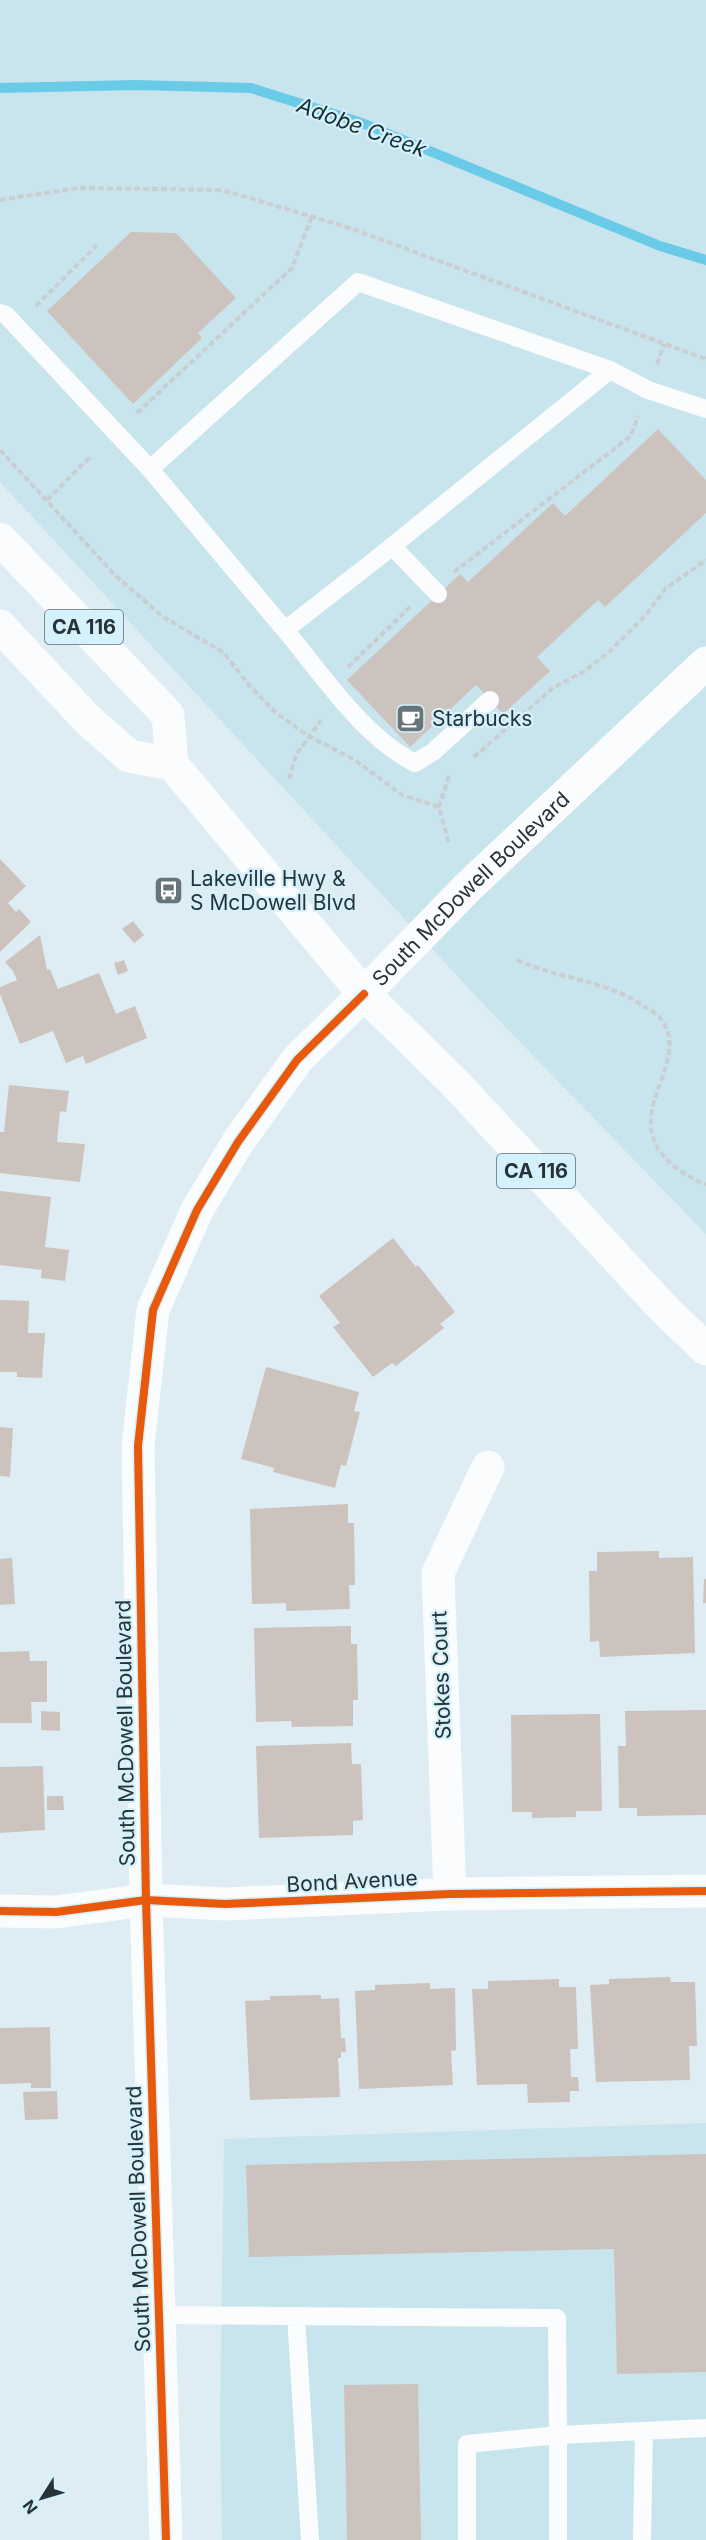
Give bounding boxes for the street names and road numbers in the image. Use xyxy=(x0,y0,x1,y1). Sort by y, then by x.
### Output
road number: CA 116 xyxy=(45,610,123,644)
street label: South McDowell Boulevard xyxy=(367,786,574,991)
road number: CA 116 xyxy=(497,1154,575,1188)
street label: South McDowell Boulevard xyxy=(110,1599,140,1867)
street label: Stokes Court xyxy=(426,1610,456,1740)
street label: Bond Avenue xyxy=(286,1865,418,1897)
street label: South McDowell Boulevard xyxy=(121,2085,155,2353)

